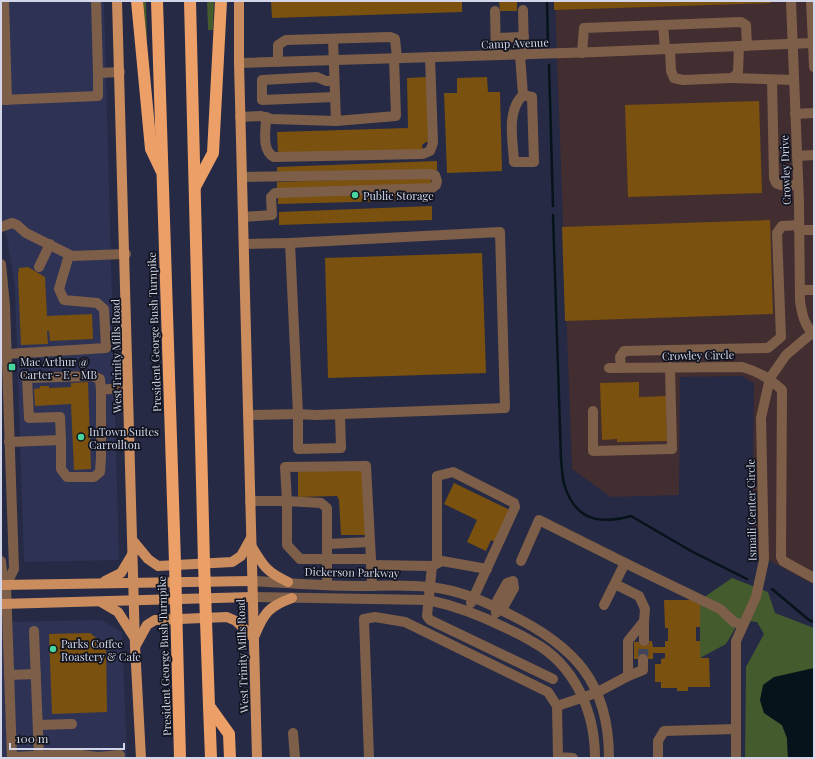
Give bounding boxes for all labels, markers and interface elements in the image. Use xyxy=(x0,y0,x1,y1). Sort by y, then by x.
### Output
street label: Camp Avenue xyxy=(481,34,550,52)
street label: Crowley Drive xyxy=(776,134,794,205)
place label: Public Storage xyxy=(363,188,434,203)
marker: Public Storage xyxy=(350,190,360,200)
street label: President George Bush Turnpike xyxy=(144,251,164,412)
street label: West Trinity Mills Road xyxy=(107,298,125,414)
street label: Crowley Circle xyxy=(662,347,735,363)
place label: Mac Arthur @ Carter - E - MB xyxy=(20,354,97,382)
marker: Mac Arthur @ Carter - E - MB xyxy=(7,362,17,372)
place label: InTown Suites Carrollton xyxy=(89,424,159,452)
marker: InTown Suites Carrollton xyxy=(76,432,86,442)
street label: Ismaili Center Circle xyxy=(743,458,759,561)
street label: Dickerson Parkway xyxy=(304,564,400,580)
street label: President George Bush Turnpike xyxy=(154,575,174,736)
street label: West Trinity Mills Road xyxy=(232,598,252,714)
place label: Parks Coffee Roastery & Cafe xyxy=(61,636,141,664)
marker: Parks Coffee Roastery & Cafe xyxy=(48,644,58,654)
scale bar xyxy=(10,725,124,751)
text: 100 m xyxy=(16,730,49,746)

